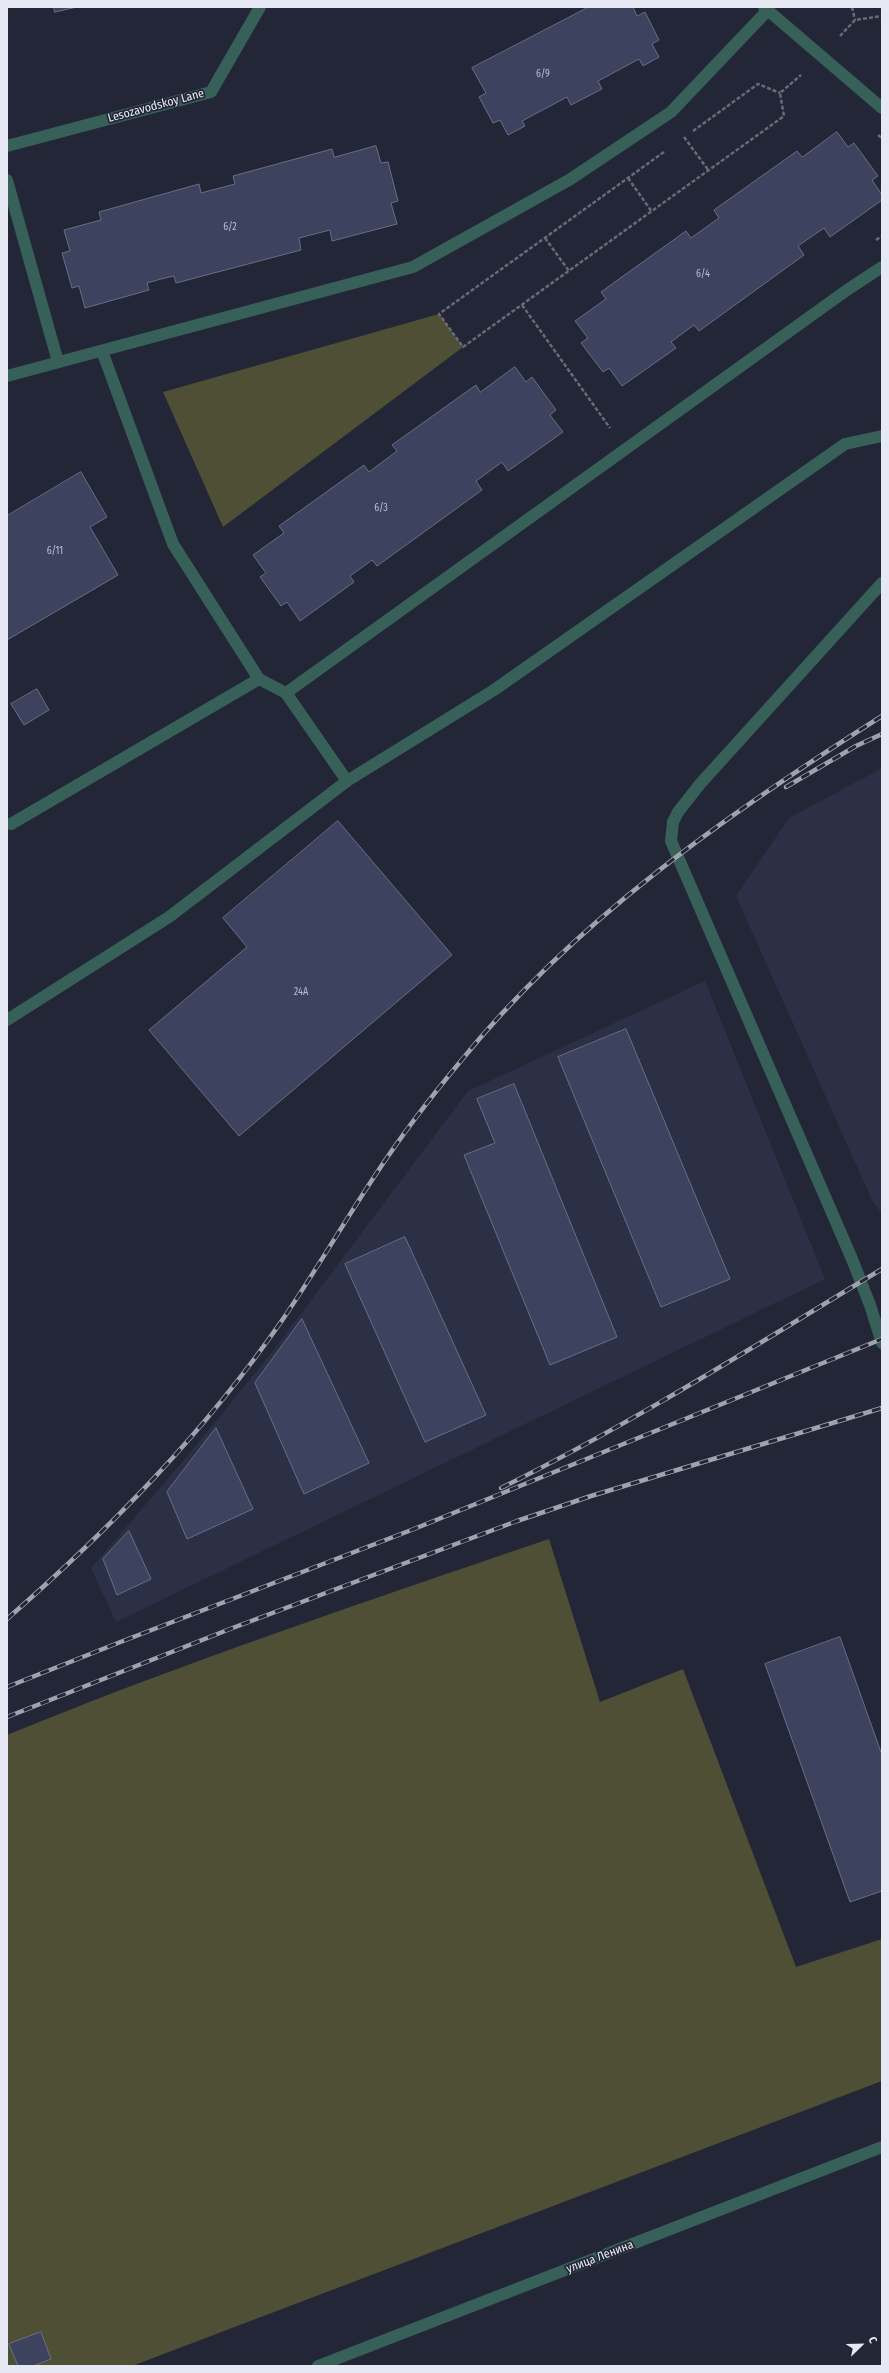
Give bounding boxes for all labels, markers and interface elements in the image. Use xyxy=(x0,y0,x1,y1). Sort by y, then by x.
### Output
house number: 6/9 xyxy=(536,68,550,80)
street label: Lesozavodskoy Lane xyxy=(106,86,206,126)
house number: 6/2 xyxy=(223,221,237,233)
house number: 6/4 xyxy=(696,268,710,280)
house number: 6/3 xyxy=(374,502,388,514)
house number: 6/11 xyxy=(47,545,63,557)
house number: 24А xyxy=(294,986,308,998)
street label: улица Ленина xyxy=(564,2238,636,2276)
north arrow xyxy=(841,2325,881,2365)
text: С xyxy=(865,2335,880,2345)

